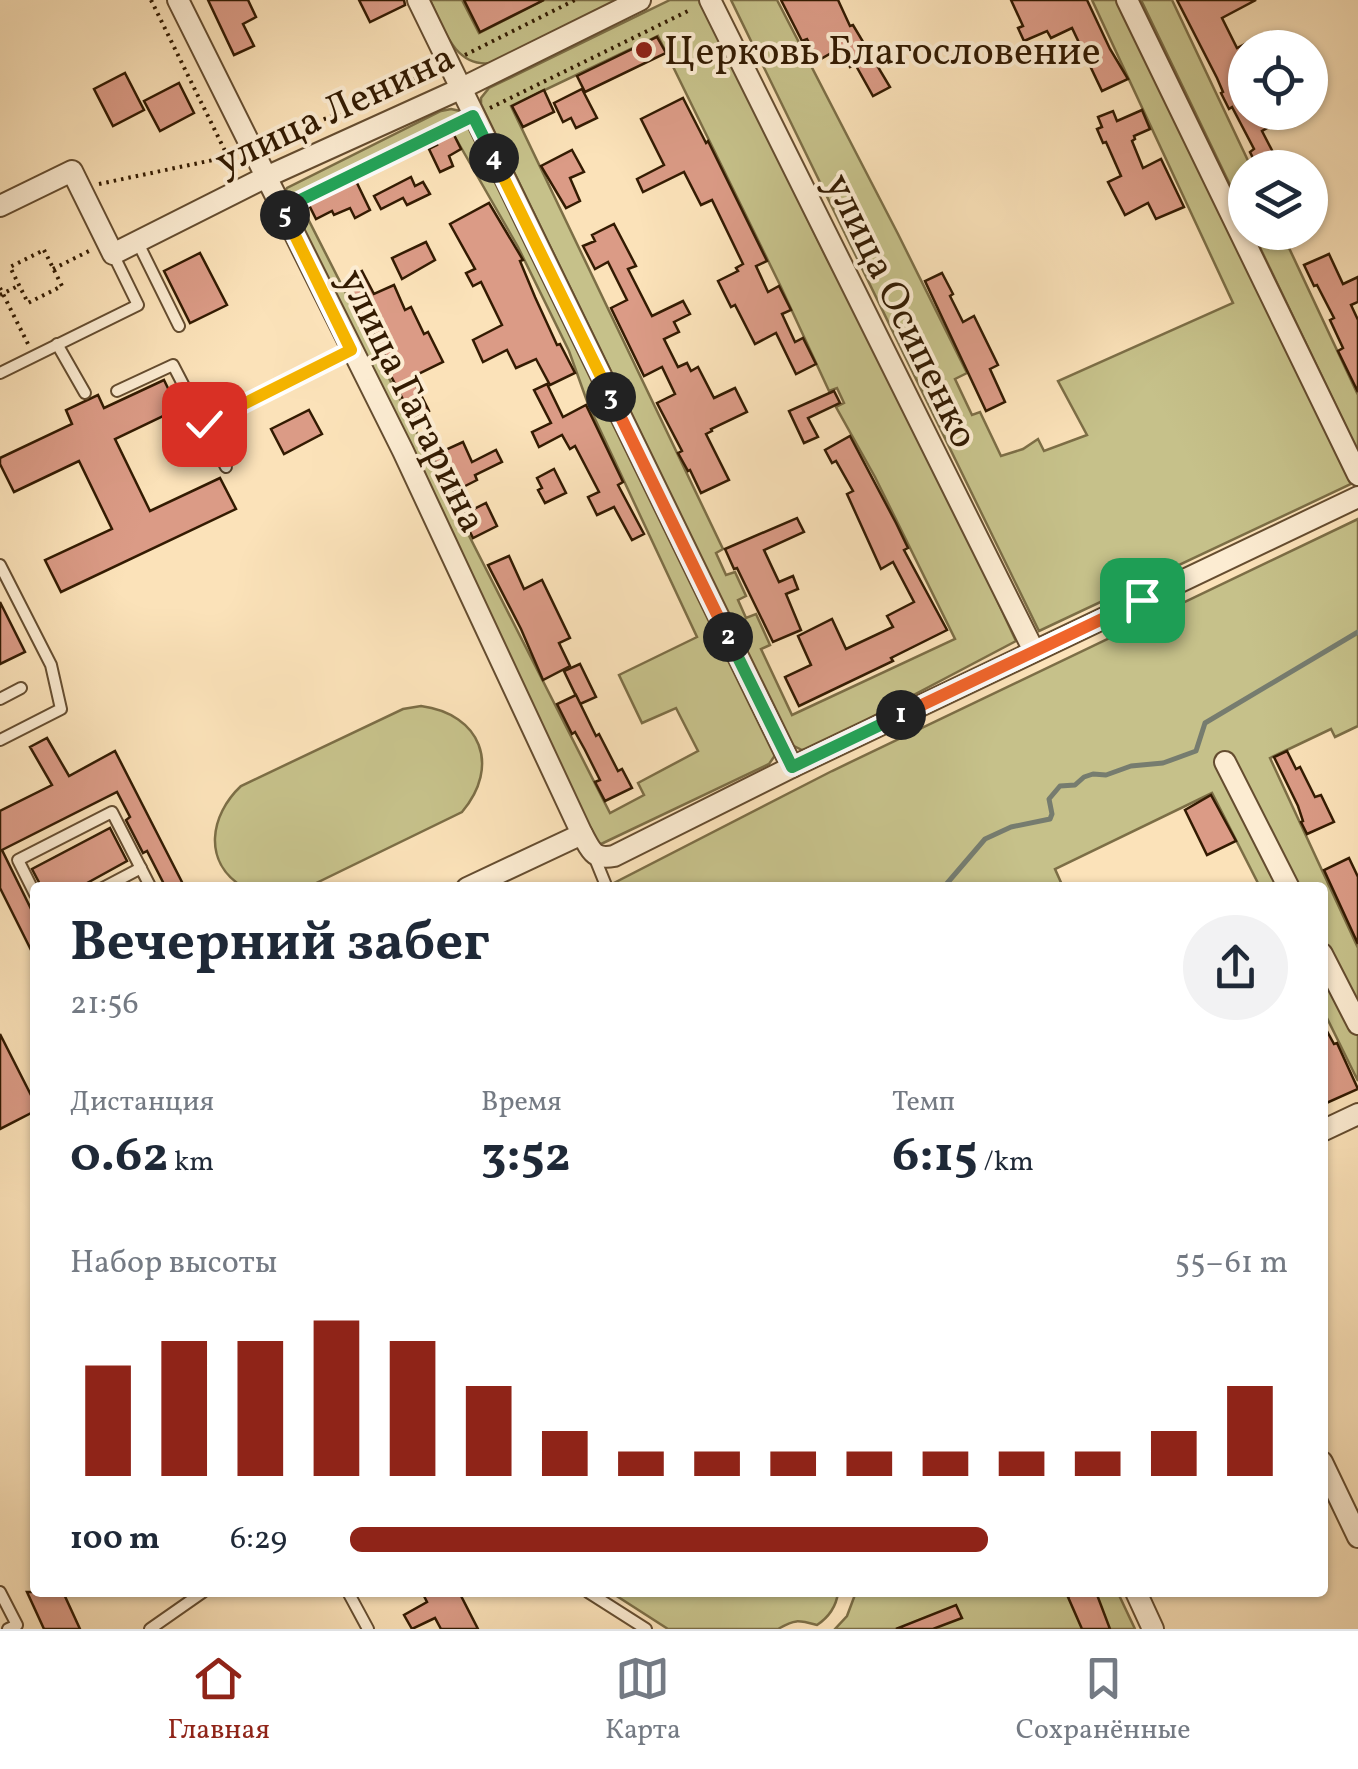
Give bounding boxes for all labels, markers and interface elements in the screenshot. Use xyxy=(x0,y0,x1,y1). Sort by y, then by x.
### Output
place label: Церковь Благословение xyxy=(664,26,1101,82)
map controls xyxy=(1228,30,1328,250)
button: locate xyxy=(1228,30,1328,130)
street label: улица Ленина xyxy=(207,32,465,192)
marker: Церковь Благословение xyxy=(633,39,655,61)
pin: 4 xyxy=(469,133,519,183)
text: 4 xyxy=(486,138,502,177)
button: layers xyxy=(1228,150,1328,250)
street label: улица Осипенко xyxy=(809,165,990,459)
pin: 5 xyxy=(260,190,310,240)
text: 5 xyxy=(278,195,292,234)
street label: улица Гагарина xyxy=(322,260,498,543)
pin: 3 xyxy=(586,372,636,422)
text: 3 xyxy=(604,377,618,416)
pin xyxy=(162,382,247,467)
icon: check xyxy=(177,397,232,452)
pin xyxy=(1100,558,1185,643)
icon: arrive xyxy=(1115,573,1170,628)
pin: 2 xyxy=(703,612,753,662)
text: 2 xyxy=(721,617,735,656)
pin: 1 xyxy=(876,690,926,740)
text: 1 xyxy=(895,695,907,734)
text: Вечерний забег xyxy=(70,907,490,983)
button: share xyxy=(1183,915,1288,1020)
text: 21:56 xyxy=(70,983,139,1027)
text: Дистанция xyxy=(70,1083,214,1122)
text: Время xyxy=(481,1083,562,1122)
text: Темп xyxy=(892,1083,955,1122)
text: 0.62 xyxy=(70,1122,168,1192)
text: 3:52 xyxy=(481,1122,571,1192)
text: 6:15 xyxy=(892,1122,978,1192)
text: km xyxy=(168,1143,214,1182)
text: /km xyxy=(978,1143,1034,1182)
text: Набор высоты xyxy=(70,1242,277,1286)
text: 55–61 m xyxy=(1175,1242,1288,1286)
text: 100 m xyxy=(70,1518,160,1562)
text: 6:29 xyxy=(230,1518,287,1562)
tab: Главная xyxy=(167,1651,270,1750)
tab: Карта xyxy=(605,1651,681,1750)
tab: Сохранённые xyxy=(1016,1651,1191,1750)

